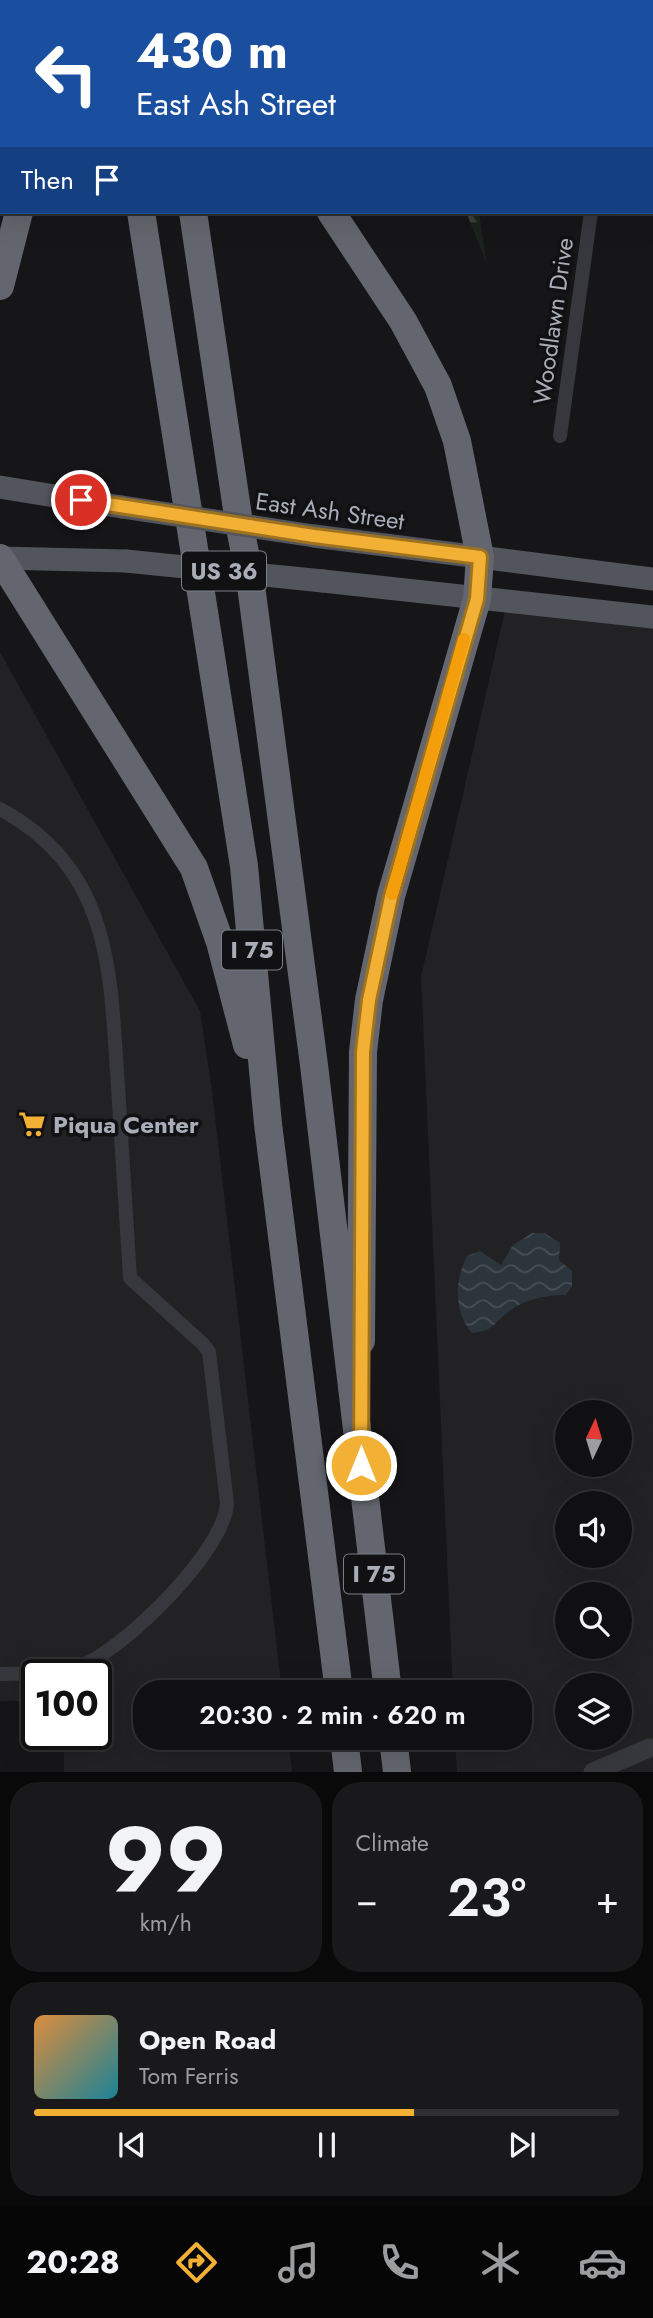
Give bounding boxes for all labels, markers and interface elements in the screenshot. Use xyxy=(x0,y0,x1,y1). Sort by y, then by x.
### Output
text: 430 m xyxy=(136,16,288,86)
icon: left xyxy=(21,28,112,119)
text: East Ash Street xyxy=(136,81,336,127)
text: Then xyxy=(21,161,74,199)
icon: arrive xyxy=(88,161,126,199)
street label: Woodlawn Drive xyxy=(524,235,582,407)
pin xyxy=(51,470,111,530)
icon: arrive xyxy=(62,481,100,519)
street label: East Ash Street xyxy=(253,483,407,539)
road number: US 36 xyxy=(182,552,266,590)
road number: I 75 xyxy=(222,931,282,970)
place label: Piqua Center xyxy=(53,1107,199,1142)
supermarket icon: Piqua Center xyxy=(17,1109,47,1139)
north arrow xyxy=(555,1400,632,1477)
map controls xyxy=(555,1400,632,1750)
position arrow xyxy=(324,1428,398,1502)
button: sound xyxy=(555,1491,632,1568)
road number: I 75 xyxy=(344,1554,404,1594)
button: search xyxy=(555,1582,632,1659)
speed limit sign: 100 xyxy=(21,1659,112,1750)
button: layers xyxy=(555,1673,632,1750)
text: 20:30 · 2 min · 620 m xyxy=(199,1696,466,1734)
text: 99 xyxy=(105,1795,227,1926)
text: Climate xyxy=(356,1826,429,1860)
text: 23° xyxy=(447,1860,526,1936)
text: − xyxy=(356,1872,378,1927)
text: + xyxy=(596,1872,619,1927)
text: km/h xyxy=(140,1906,192,1940)
text: Open Road xyxy=(139,2021,276,2059)
text: Tom Ferris xyxy=(139,2059,238,2093)
icon: previous xyxy=(113,2126,151,2164)
icon: pause xyxy=(308,2126,346,2164)
icon: next xyxy=(503,2126,541,2164)
icon: directions xyxy=(172,2238,221,2287)
icon: music xyxy=(274,2238,323,2287)
icon: phone xyxy=(375,2238,424,2287)
icon: climate xyxy=(476,2238,525,2287)
icon: car xyxy=(578,2238,627,2287)
text: 20:28 xyxy=(26,2239,120,2285)

